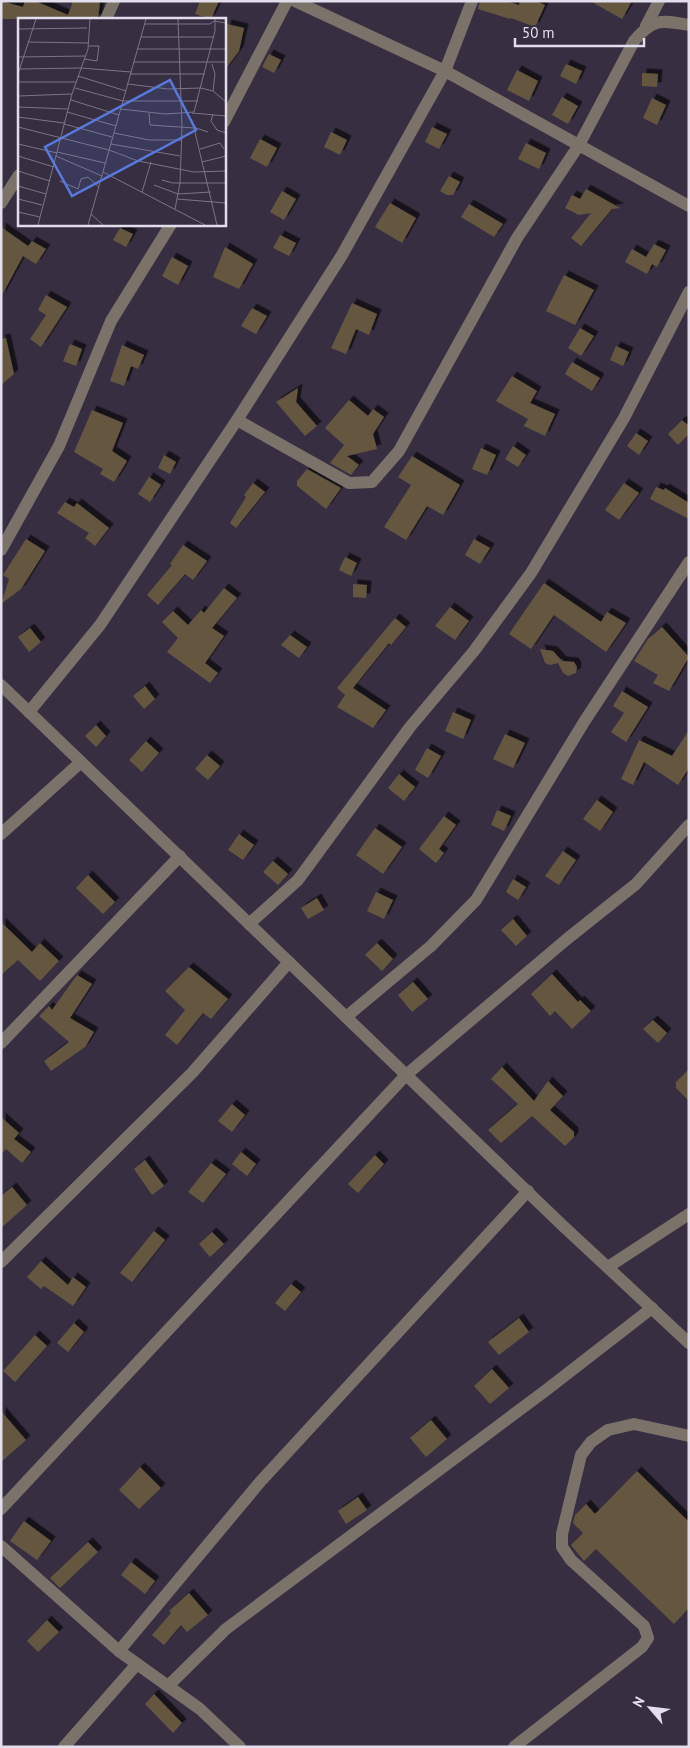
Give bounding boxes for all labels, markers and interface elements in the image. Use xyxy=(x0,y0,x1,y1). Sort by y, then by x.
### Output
scale bar xyxy=(515,15,644,47)
inset map xyxy=(18,18,225,225)
text: 50 m xyxy=(522,23,555,42)
north arrow xyxy=(625,1683,675,1733)
text: N xyxy=(628,1694,649,1710)

